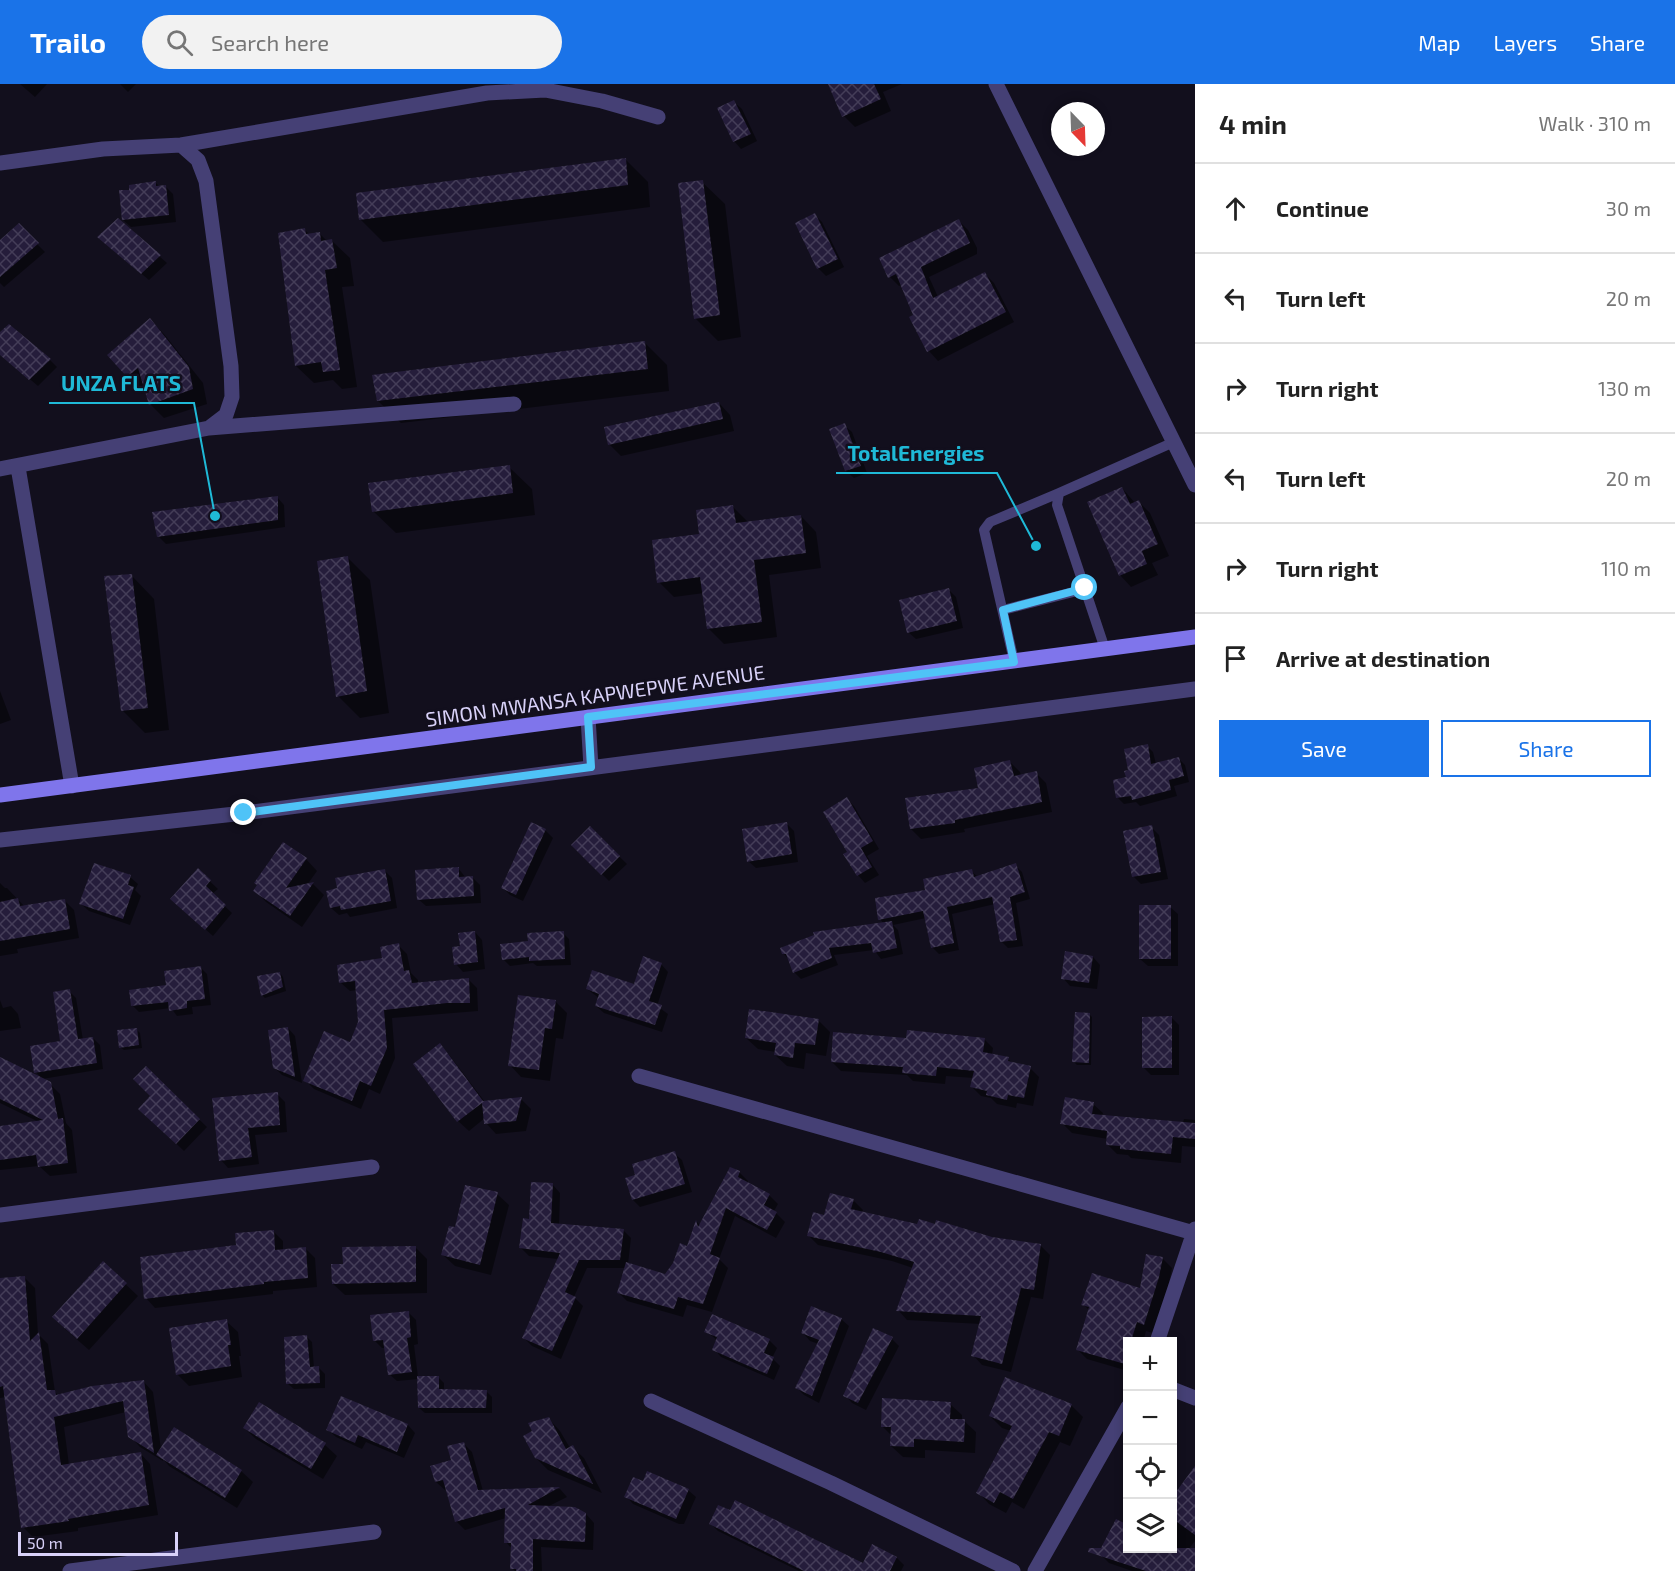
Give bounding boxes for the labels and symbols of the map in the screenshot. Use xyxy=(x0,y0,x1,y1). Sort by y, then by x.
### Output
north arrow xyxy=(1051,102,1105,156)
callout: UNZA FLATS xyxy=(49,364,194,403)
text: UNZA FLATS xyxy=(61,370,181,395)
callout: TotalEnergies xyxy=(836,434,997,473)
text: TotalEnergies xyxy=(848,440,984,465)
route start xyxy=(1071,574,1097,600)
street label: SIMON MWANSA KAPWEPWE AVENUE xyxy=(424,659,766,731)
route end xyxy=(230,799,256,825)
scale bar xyxy=(18,1529,178,1556)

